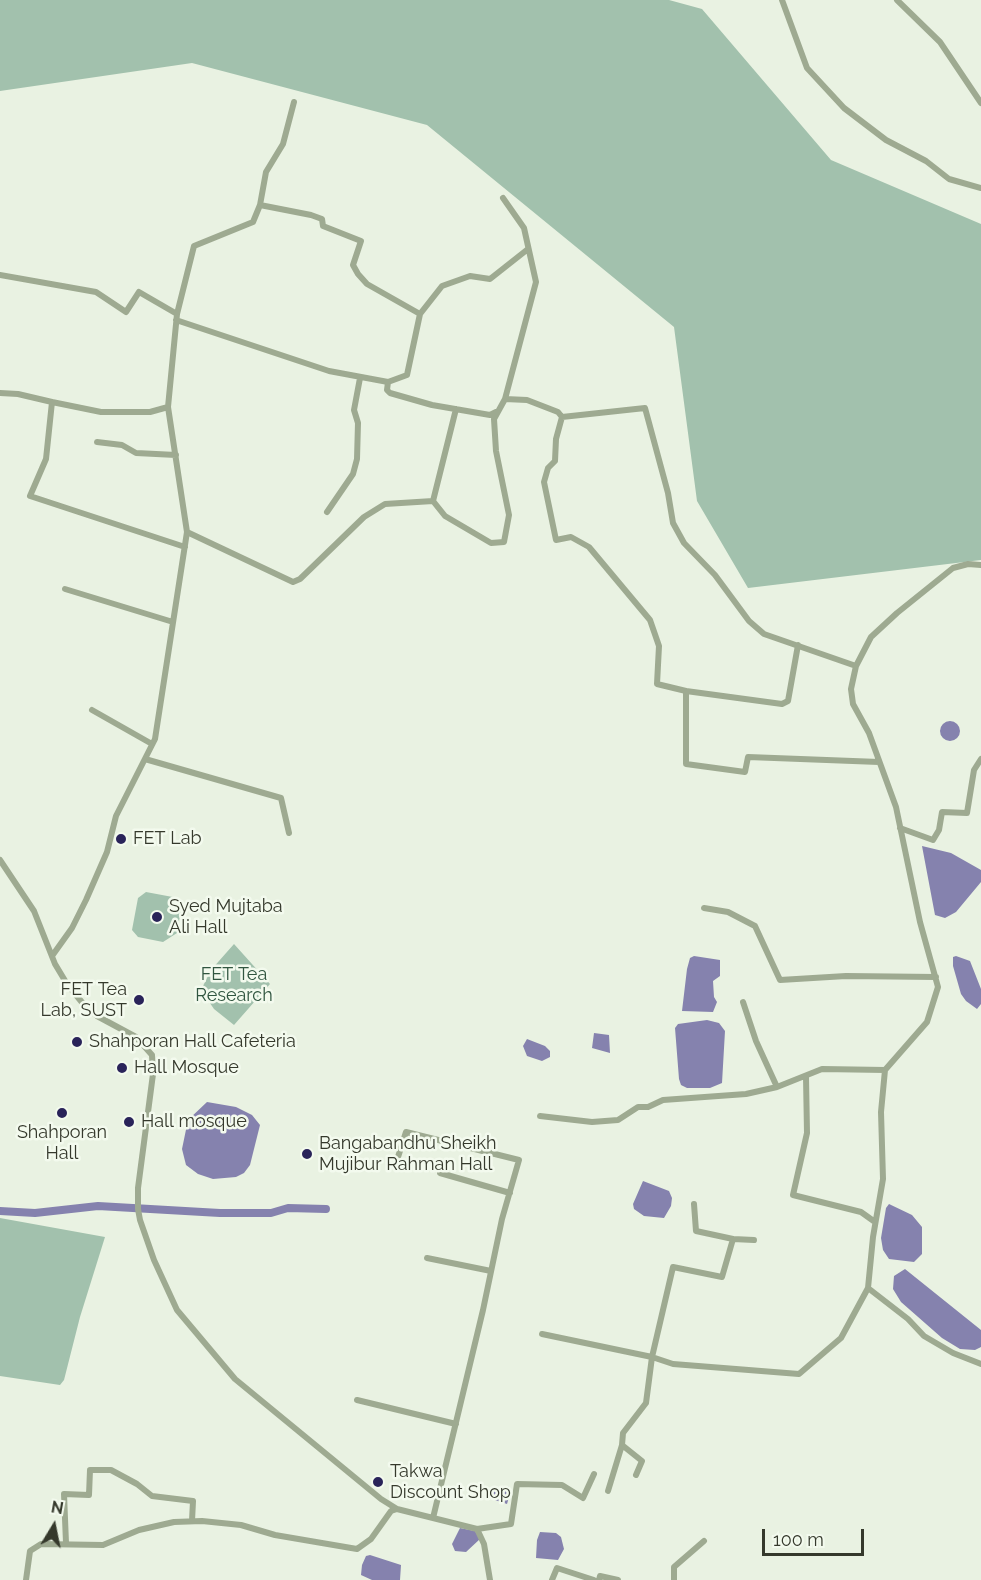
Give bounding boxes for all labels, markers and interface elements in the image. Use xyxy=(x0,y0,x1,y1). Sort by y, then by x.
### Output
place label: FET Lab xyxy=(133,828,202,850)
marker: FET Lab xyxy=(114,832,128,846)
place label: Syed Mujtaba Ali Hall xyxy=(169,896,283,938)
marker: Syed Mujtaba Ali Hall xyxy=(150,910,164,924)
park label: FET Tea Research xyxy=(195,964,273,1006)
place label: FET Tea Lab, SUST xyxy=(41,979,127,1022)
marker: FET Tea Lab, SUST xyxy=(132,993,146,1007)
place label: Shahporan Hall Cafeteria xyxy=(89,1031,296,1053)
marker: Shahporan Hall Cafeteria xyxy=(70,1035,84,1049)
place label: Hall Mosque xyxy=(134,1057,239,1079)
marker: Hall Mosque xyxy=(115,1061,129,1075)
marker: Shahporan Hall xyxy=(55,1106,69,1120)
place label: Hall mosque xyxy=(141,1111,247,1133)
marker: Hall mosque xyxy=(122,1115,136,1129)
place label: Shahporan Hall xyxy=(17,1122,107,1164)
place label: Bangabandhu Sheikh Mujibur Rahman Hall xyxy=(319,1133,497,1176)
marker: Bangabandhu Sheikh Mujibur Rahman Hall xyxy=(300,1147,314,1161)
place label: Takwa Discount Shop xyxy=(390,1461,511,1504)
marker: Takwa Discount Shop xyxy=(371,1475,385,1489)
north arrow xyxy=(24,1496,84,1556)
text: N xyxy=(50,1497,65,1518)
scale bar xyxy=(765,1517,867,1555)
text: 100 m xyxy=(773,1529,824,1550)

